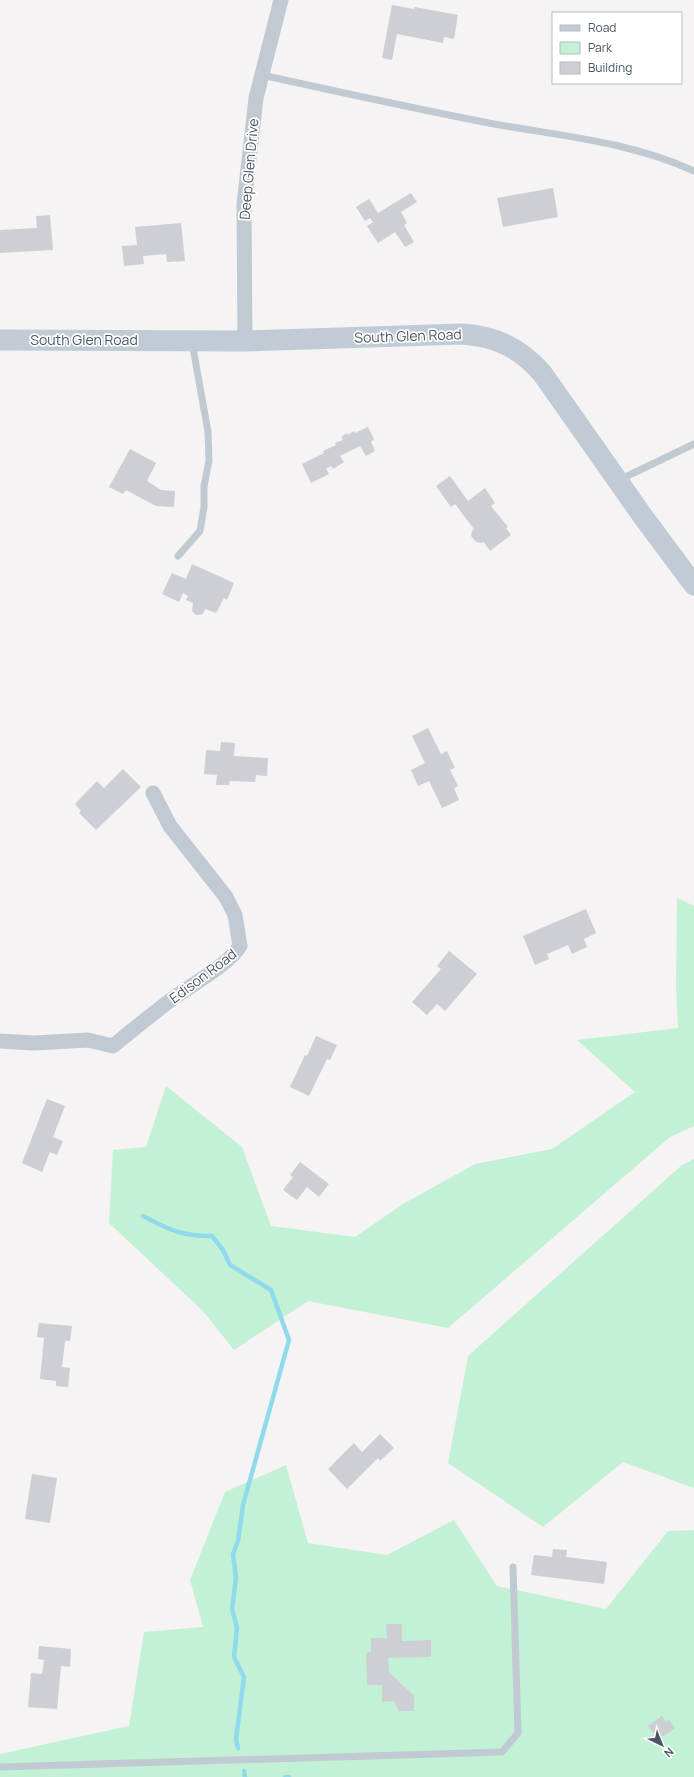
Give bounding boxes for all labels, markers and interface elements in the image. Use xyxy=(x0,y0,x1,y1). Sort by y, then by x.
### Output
legend xyxy=(552,12,682,84)
text: Road xyxy=(588,19,616,36)
text: Park xyxy=(588,39,613,56)
text: Building xyxy=(588,59,632,76)
street label: Deep Glen Drive xyxy=(235,118,262,220)
street label: South Glen Road xyxy=(354,324,462,347)
street label: South Glen Road xyxy=(30,330,138,349)
street label: Edison Road xyxy=(165,944,240,1007)
north arrow xyxy=(642,1725,682,1765)
text: N xyxy=(661,1744,677,1761)

